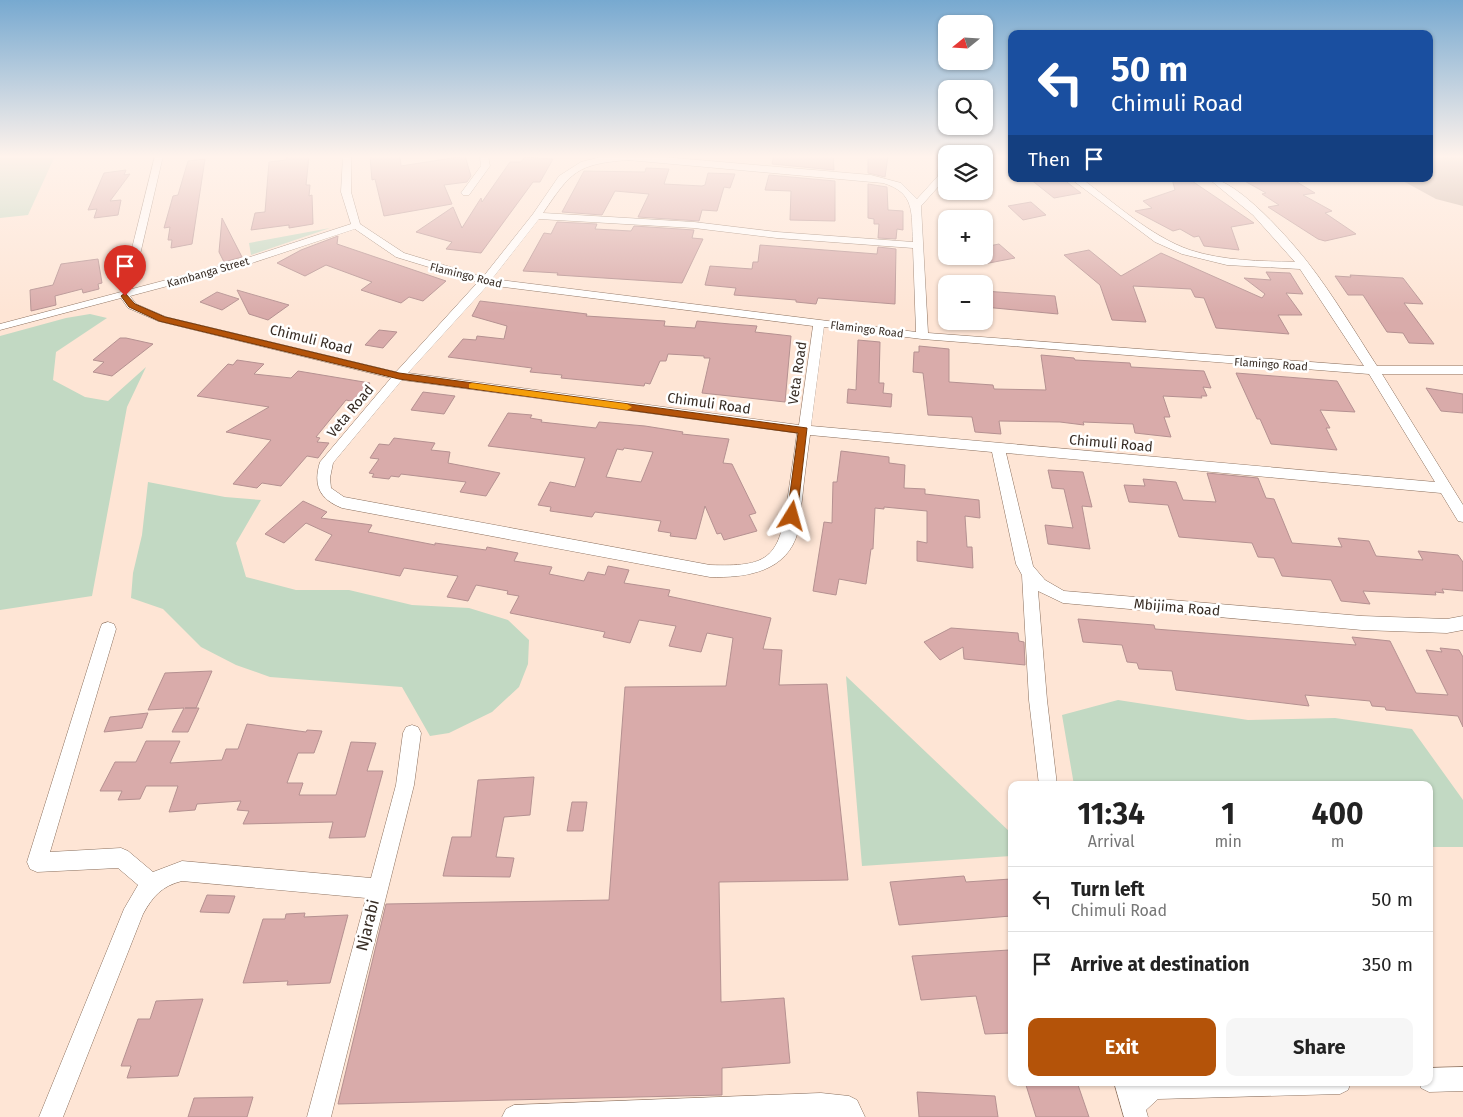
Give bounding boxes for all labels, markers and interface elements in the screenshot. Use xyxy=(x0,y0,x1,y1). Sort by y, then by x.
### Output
north arrow xyxy=(938,15,992,70)
map controls xyxy=(938,15,993,330)
text: 50 m xyxy=(1111,48,1188,90)
icon: left xyxy=(1028,50,1093,115)
button: search xyxy=(938,80,993,135)
text: Chimuli Road xyxy=(1111,90,1243,117)
button: layers xyxy=(938,145,993,200)
icon: arrive xyxy=(1080,145,1108,173)
text: Then xyxy=(1028,148,1070,171)
button: + xyxy=(938,210,993,265)
pin xyxy=(104,245,146,296)
icon: arrive xyxy=(111,252,139,280)
street label: Kambanga Street xyxy=(166,255,251,290)
street label: Flamingo Road xyxy=(429,260,503,291)
button: − xyxy=(938,275,993,330)
street label: Flamingo Road xyxy=(830,319,904,340)
street label: Chimuli Road xyxy=(268,321,354,358)
street label: Veta Road xyxy=(785,340,810,406)
street label: Flamingo Road xyxy=(1234,355,1308,374)
street label: Veta Road xyxy=(323,381,377,441)
street label: Chimuli Road xyxy=(666,389,752,418)
street label: Chimuli Road xyxy=(1068,431,1154,456)
position arrow xyxy=(765,489,817,541)
street label: Mbijima Road xyxy=(1133,595,1221,620)
text: 11:34 xyxy=(1077,796,1145,832)
text: 1 xyxy=(1221,796,1235,832)
text: 400 xyxy=(1311,796,1364,832)
text: Arrival xyxy=(1088,832,1135,851)
text: min xyxy=(1214,832,1242,851)
text: m xyxy=(1331,832,1344,851)
text: Turn left xyxy=(1071,878,1145,901)
icon: left xyxy=(1028,885,1056,913)
text: 50 m xyxy=(1372,888,1413,911)
street label: Njarabi xyxy=(352,897,383,953)
text: Chimuli Road xyxy=(1071,901,1167,920)
icon: arrive xyxy=(1028,950,1056,978)
text: Arrive at destination xyxy=(1071,953,1250,976)
text: 350 m xyxy=(1362,953,1413,976)
button: Exit xyxy=(1028,1018,1216,1076)
button: Share xyxy=(1226,1018,1413,1076)

